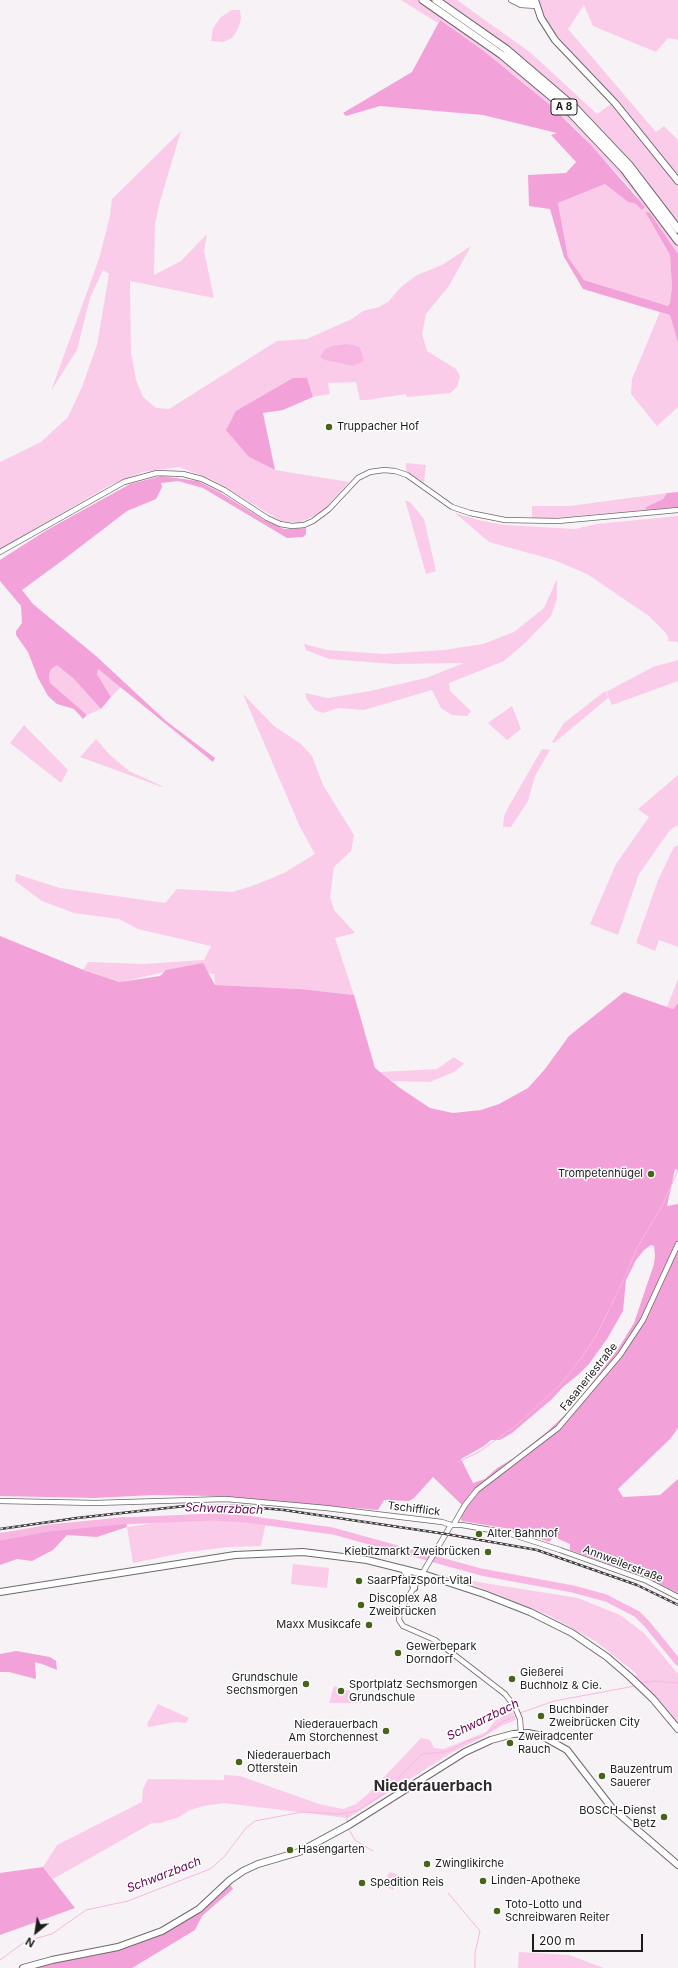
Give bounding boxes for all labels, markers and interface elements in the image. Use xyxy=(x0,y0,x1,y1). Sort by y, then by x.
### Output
road number: A 8 xyxy=(551,99,577,115)
place label: Truppacher Hof xyxy=(337,420,419,434)
marker: Truppacher Hof xyxy=(324,422,334,432)
place label: Trompetenhügel xyxy=(558,1167,643,1181)
marker: Trompetenhügel xyxy=(646,1169,656,1179)
street label: Fasaneriestraße xyxy=(558,1340,620,1414)
street label: Tschifflick xyxy=(387,1499,441,1519)
water label: Schwarzbach xyxy=(185,1500,263,1518)
place label: Alter Bahnhof xyxy=(487,1527,558,1541)
marker: Alter Bahnhof xyxy=(474,1529,484,1539)
street label: Annweilerstraße xyxy=(581,1543,665,1585)
place label: Kiebitzmarkt Zweibrücken xyxy=(344,1545,480,1559)
marker: Kiebitzmarkt Zweibrücken xyxy=(483,1547,493,1557)
place label: SaarPfalzSport-Vital xyxy=(367,1574,472,1588)
marker: SaarPfalzSport-Vital xyxy=(354,1576,364,1586)
place label: Discoplex A8 Zweibrücken xyxy=(369,1592,437,1618)
marker: Discoplex A8 Zweibrücken xyxy=(356,1600,366,1610)
place label: Maxx Musikcafe xyxy=(276,1618,361,1632)
marker: Maxx Musikcafe xyxy=(364,1620,374,1630)
place label: Gewerbepark Dorndorf xyxy=(406,1640,476,1666)
marker: Gewerbepark Dorndorf xyxy=(393,1648,403,1658)
place label: Gießerei Buchholz & Cie. xyxy=(520,1666,602,1692)
place label: Grundschule Sechsmorgen xyxy=(226,1671,298,1697)
marker: Gießerei Buchholz & Cie. xyxy=(507,1674,517,1684)
place label: Sportplatz Sechsmorgen Grundschule xyxy=(349,1678,478,1704)
marker: Grundschule Sechsmorgen xyxy=(301,1679,311,1689)
marker: Sportplatz Sechsmorgen Grundschule xyxy=(336,1686,346,1696)
water label: Schwarzbach xyxy=(445,1696,521,1744)
place label: Buchbinder Zweibrücken City xyxy=(549,1703,640,1729)
marker: Buchbinder Zweibrücken City xyxy=(536,1711,546,1721)
place label: Niederauerbach Am Storchennest xyxy=(289,1718,378,1744)
marker: Niederauerbach Am Storchennest xyxy=(381,1726,391,1736)
place label: Zweiradcenter Rauch xyxy=(518,1730,593,1756)
marker: Zweiradcenter Rauch xyxy=(505,1738,515,1748)
place label: Niederauerbach Otterstein xyxy=(247,1749,331,1775)
marker: Niederauerbach Otterstein xyxy=(234,1757,244,1767)
place label: Bauzentrum Sauerer xyxy=(610,1763,673,1789)
marker: Bauzentrum Sauerer xyxy=(597,1771,607,1781)
district label: Niederauerbach xyxy=(374,1777,492,1795)
place label: BOSCH-Dienst Betz xyxy=(579,1804,656,1830)
marker: BOSCH-Dienst Betz xyxy=(659,1812,669,1822)
place label: Hasengarten xyxy=(298,1843,365,1857)
marker: Hasengarten xyxy=(285,1845,295,1855)
water label: Schwarzbach xyxy=(125,1854,203,1896)
place label: Zwinglikirche xyxy=(435,1857,504,1871)
marker: Zwinglikirche xyxy=(422,1859,432,1869)
place label: Linden-Apotheke xyxy=(491,1874,580,1888)
place label: Spedition Reis xyxy=(370,1876,444,1890)
marker: Linden-Apotheke xyxy=(478,1876,488,1886)
marker: Spedition Reis xyxy=(357,1878,367,1888)
place label: Toto-Lotto und Schreibwaren Reiter xyxy=(505,1898,610,1924)
marker: Toto-Lotto und Schreibwaren Reiter xyxy=(492,1906,502,1916)
north arrow xyxy=(16,1912,56,1952)
scale bar xyxy=(534,1926,645,1952)
text: 200 m xyxy=(539,1933,575,1948)
text: N xyxy=(23,1934,37,1951)

